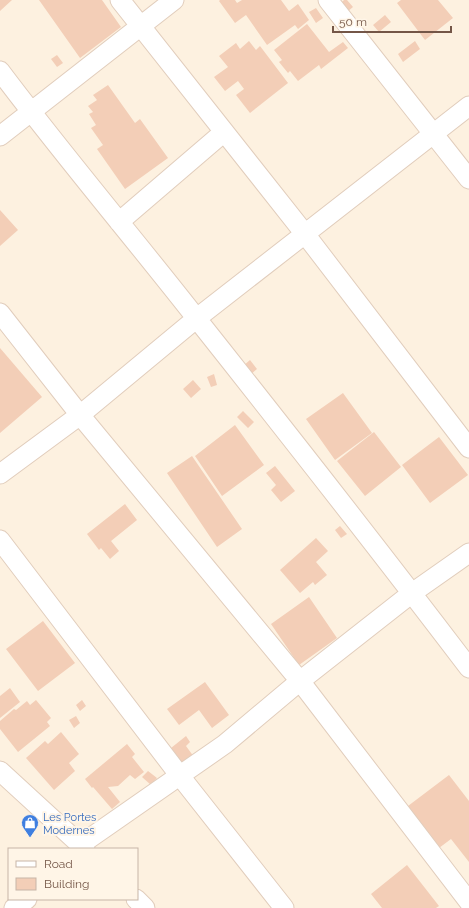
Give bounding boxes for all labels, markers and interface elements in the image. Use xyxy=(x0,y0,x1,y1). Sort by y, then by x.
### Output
scale bar xyxy=(333,8,451,34)
text: 50 m xyxy=(339,15,367,29)
place label: Les Portes Modernes xyxy=(43,811,96,837)
shop icon: Les Portes Modernes xyxy=(20,813,40,838)
legend xyxy=(8,848,138,900)
text: Road xyxy=(44,857,73,871)
text: Building xyxy=(44,877,90,891)

